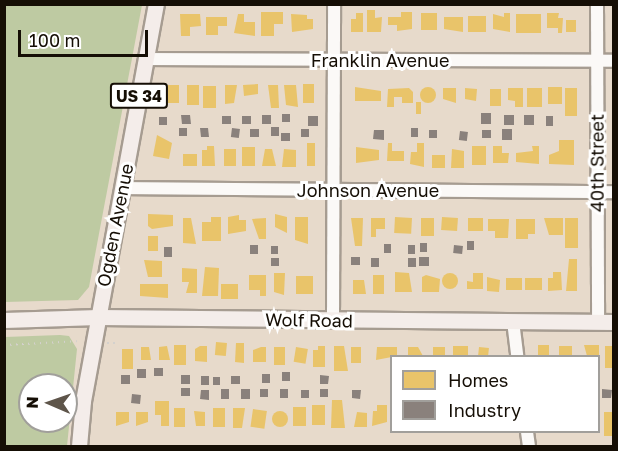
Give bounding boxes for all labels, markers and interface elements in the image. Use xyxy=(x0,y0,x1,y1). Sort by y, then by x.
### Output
scale bar xyxy=(21,18,152,56)
text: 100 m xyxy=(29,29,80,51)
street label: Franklin Avenue xyxy=(311,49,449,71)
road number: US 34 xyxy=(109,83,169,109)
street label: 40th Street xyxy=(586,114,608,212)
street label: Ogden Avenue xyxy=(92,162,138,288)
street label: Johnson Avenue xyxy=(297,179,439,201)
street label: Wolf Road xyxy=(265,308,353,332)
legend xyxy=(390,355,600,433)
text: Homes xyxy=(448,369,508,391)
north arrow xyxy=(18,373,78,433)
text: N xyxy=(22,396,42,409)
text: Industry xyxy=(448,399,521,421)

